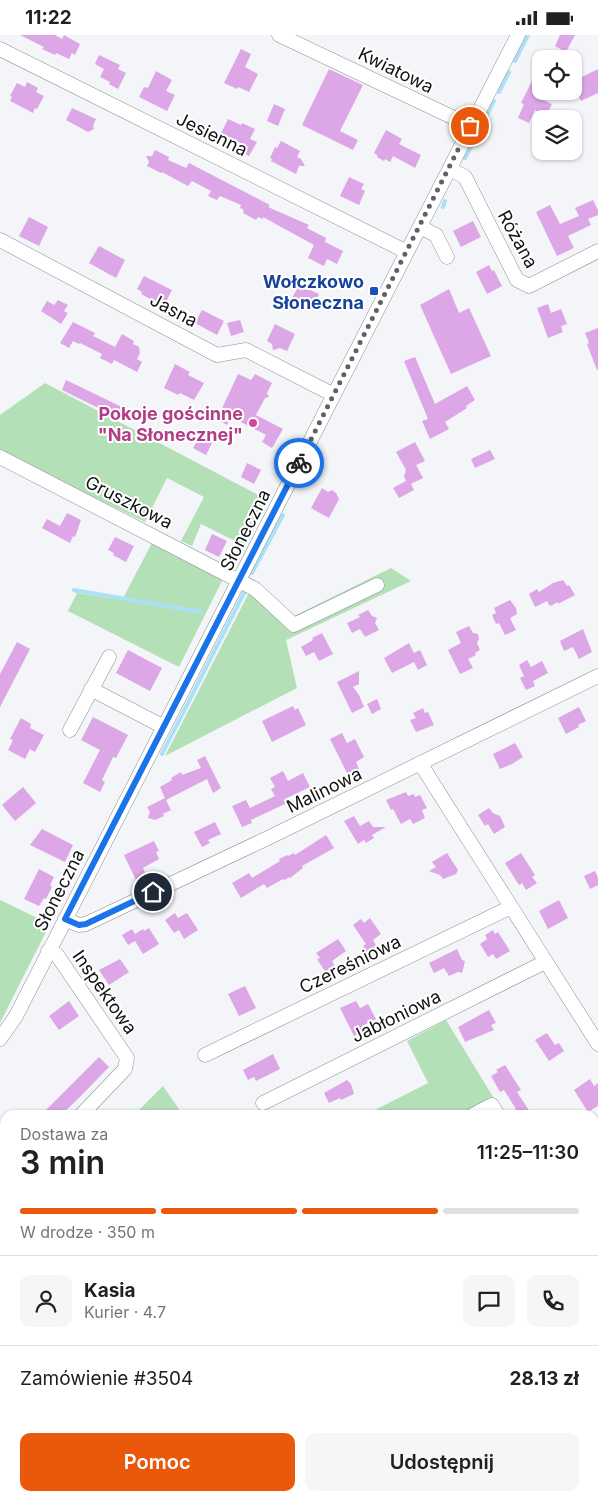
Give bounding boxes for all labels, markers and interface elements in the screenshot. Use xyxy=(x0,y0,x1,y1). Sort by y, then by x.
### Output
text: 11:22 xyxy=(25,6,72,29)
street label: Kwiatowa xyxy=(355,43,437,97)
map controls xyxy=(532,50,582,160)
button: locate xyxy=(532,50,582,100)
pin xyxy=(449,105,491,147)
street label: Jesienna xyxy=(173,108,251,160)
button: layers xyxy=(532,110,582,160)
icon: bag xyxy=(456,112,484,140)
street label: Różana xyxy=(494,207,542,271)
place label: Wołczkowo Słoneczna xyxy=(263,271,364,313)
marker: Wołczkowo Słoneczna xyxy=(368,285,380,297)
street label: Jasna xyxy=(147,289,201,331)
place label: Pokoje gościnne "Na Słonecznej" xyxy=(98,403,243,445)
marker: Pokoje gościnne "Na Słonecznej" xyxy=(247,417,259,429)
courier xyxy=(274,438,324,488)
icon: bike xyxy=(285,449,313,477)
street label: Gruszkowa xyxy=(82,471,176,533)
street label: Słoneczna xyxy=(216,486,274,574)
street label: Malinowa xyxy=(283,763,365,817)
street label: Słoneczna xyxy=(30,846,88,934)
pin xyxy=(132,871,174,913)
icon: home xyxy=(139,878,167,906)
street label: Czereśniowa xyxy=(296,930,404,998)
street label: Inspektowa xyxy=(68,946,142,1038)
street label: Jabłoniowa xyxy=(348,985,444,1047)
text: Dostawa za xyxy=(20,1124,108,1144)
text: 11:25–11:30 xyxy=(477,1141,579,1164)
text: 3 min xyxy=(20,1143,105,1182)
text: W drodze · 350 m xyxy=(20,1222,155,1242)
button: person xyxy=(20,1275,72,1327)
button: chat xyxy=(463,1275,515,1327)
button: phone xyxy=(527,1275,579,1327)
text: Kasia xyxy=(84,1279,136,1302)
text: Kurier · 4.7 xyxy=(84,1302,166,1322)
text: Zamówienie #3504 xyxy=(20,1367,193,1390)
text: 28.13 zł xyxy=(509,1367,579,1390)
button: Pomoc xyxy=(20,1433,295,1491)
button: Udostępnij xyxy=(305,1433,579,1491)

